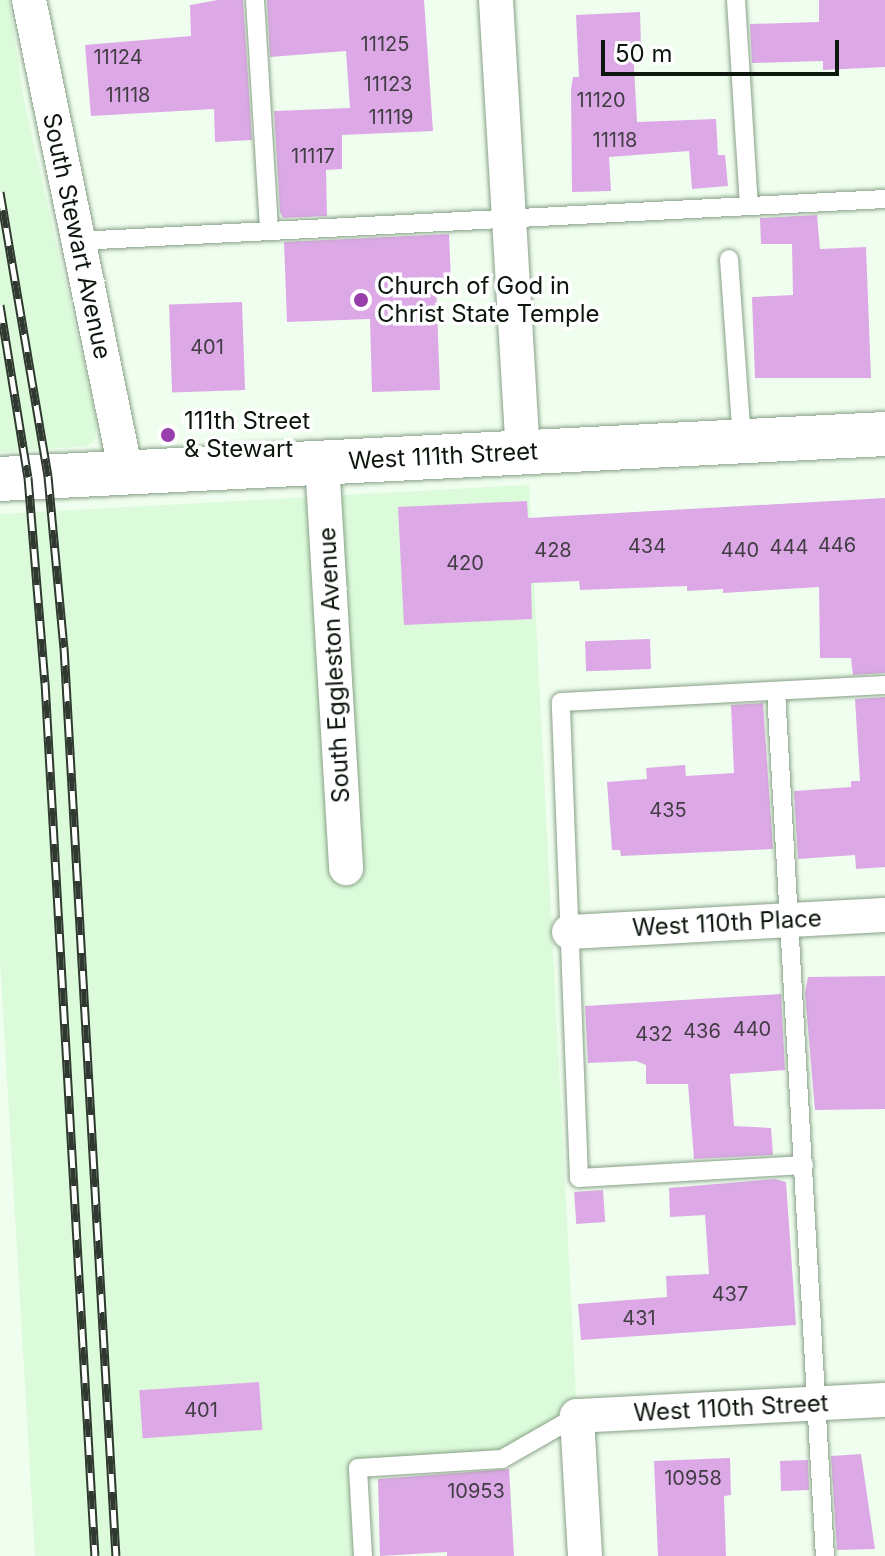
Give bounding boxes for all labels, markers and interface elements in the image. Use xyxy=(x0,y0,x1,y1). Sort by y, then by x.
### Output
scale bar xyxy=(605,24,843,74)
house number: 11125 xyxy=(361,32,409,56)
text: 50 m xyxy=(615,39,673,68)
house number: 11124 xyxy=(93,45,143,69)
house number: 11123 xyxy=(364,72,412,96)
house number: 11118 xyxy=(106,83,150,107)
house number: 11120 xyxy=(576,88,626,112)
house number: 11119 xyxy=(369,105,413,129)
street label: South Stewart Avenue xyxy=(37,110,117,362)
house number: 11118 xyxy=(593,128,637,152)
house number: 11117 xyxy=(291,144,335,168)
place label: Church of God in Christ State Temple xyxy=(377,272,600,328)
marker: Church of God in Christ State Temple xyxy=(352,291,370,309)
house number: 401 xyxy=(190,335,224,359)
place label: 111th Street & Stewart xyxy=(184,407,310,463)
marker: 111th Street & Stewart xyxy=(159,426,177,444)
street label: West 111th Street xyxy=(347,437,539,475)
street label: South Eggleston Avenue xyxy=(312,526,356,804)
house number: 446 xyxy=(818,533,856,557)
house number: 434 xyxy=(628,534,666,558)
house number: 444 xyxy=(770,535,808,559)
house number: 428 xyxy=(534,538,572,562)
house number: 440 xyxy=(721,538,759,562)
house number: 420 xyxy=(446,551,484,575)
house number: 435 xyxy=(649,798,687,822)
street label: West 110th Place xyxy=(631,904,823,942)
house number: 440 xyxy=(733,1017,771,1041)
house number: 436 xyxy=(683,1019,721,1043)
house number: 432 xyxy=(635,1022,673,1046)
house number: 437 xyxy=(712,1282,748,1306)
house number: 431 xyxy=(622,1306,656,1330)
street label: West 110th Street xyxy=(633,1389,829,1427)
house number: 401 xyxy=(184,1398,218,1422)
house number: 10958 xyxy=(664,1466,722,1490)
house number: 10953 xyxy=(447,1479,505,1503)

